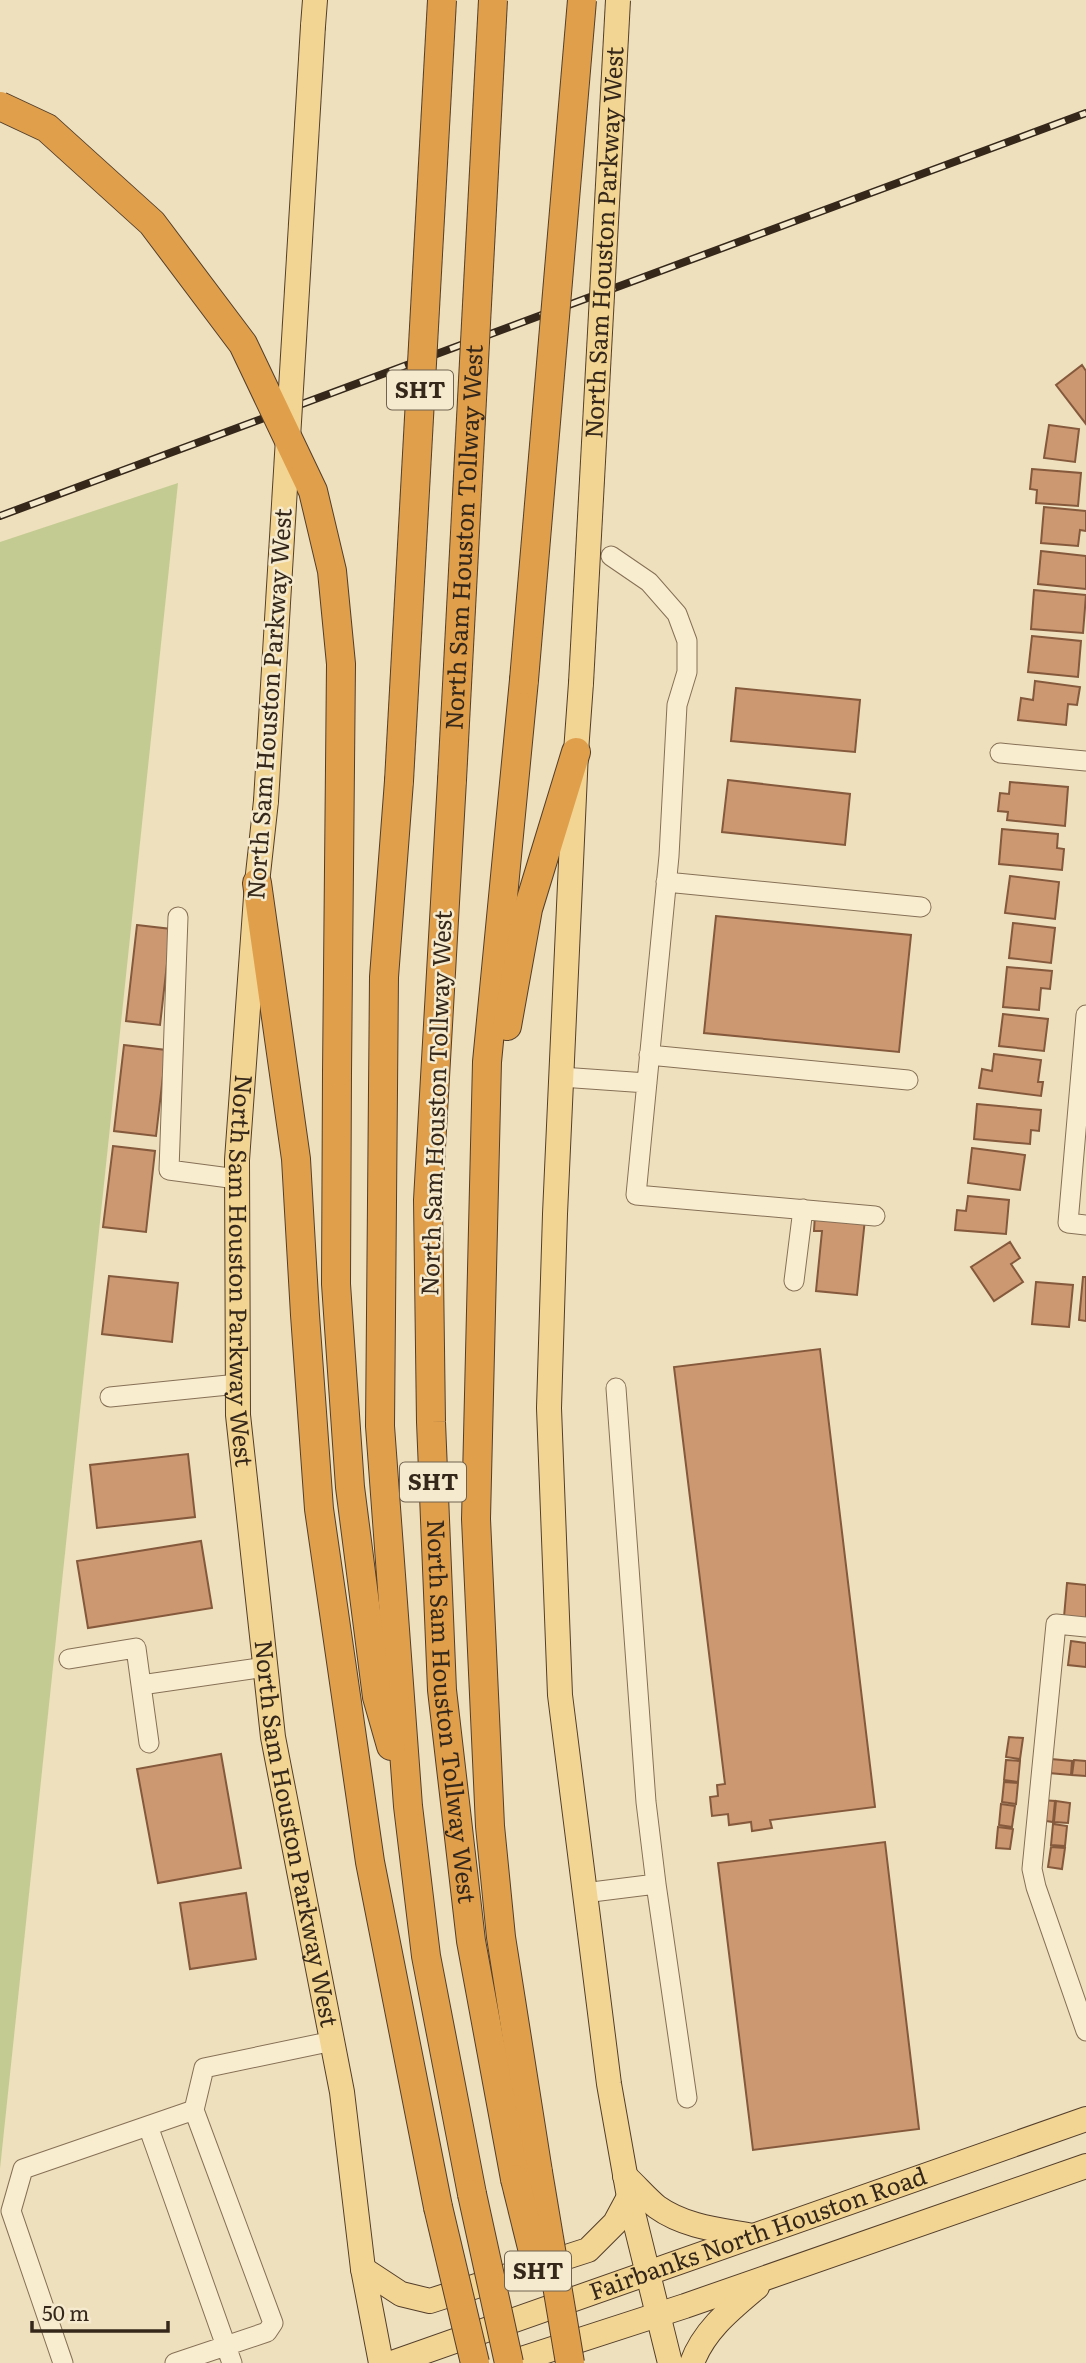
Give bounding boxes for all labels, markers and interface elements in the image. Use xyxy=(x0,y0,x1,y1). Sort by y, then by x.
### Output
street label: North Sam Houston Parkway West xyxy=(574,45,630,439)
street label: North Sam Houston Tollway West xyxy=(435,343,490,731)
road number: SHT xyxy=(387,370,453,410)
street label: North Sam Houston Parkway West xyxy=(236,507,299,901)
street label: North Sam Houston Tollway West xyxy=(410,909,459,1296)
street label: North Sam Houston Parkway West xyxy=(222,1074,264,1469)
road number: SHT xyxy=(400,1462,466,1502)
street label: North Sam Houston Tollway West xyxy=(420,1518,487,1906)
street label: North Sam Houston Parkway West xyxy=(248,1638,349,2030)
street label: Fairbanks North Houston Road xyxy=(584,2156,931,2307)
road number: SHT xyxy=(505,2252,571,2290)
scale bar xyxy=(32,2290,168,2334)
text: 50 m xyxy=(42,2296,89,2327)

